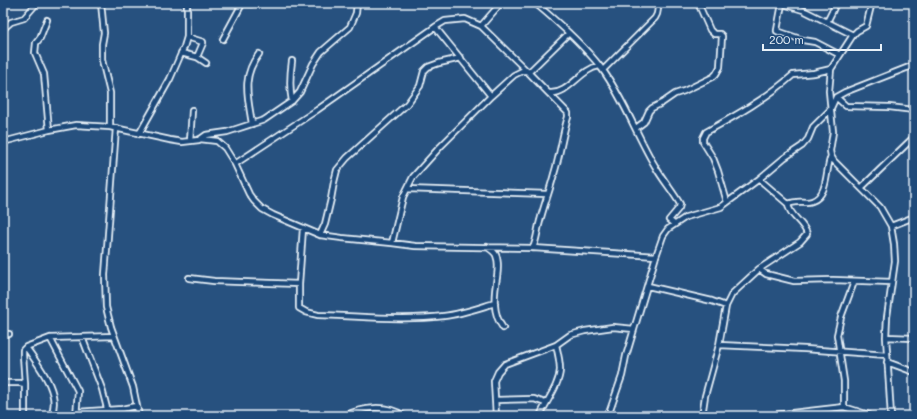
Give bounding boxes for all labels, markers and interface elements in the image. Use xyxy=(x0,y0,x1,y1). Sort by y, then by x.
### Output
scale bar xyxy=(763,26,881,52)
text: 200 m xyxy=(769,31,804,47)

